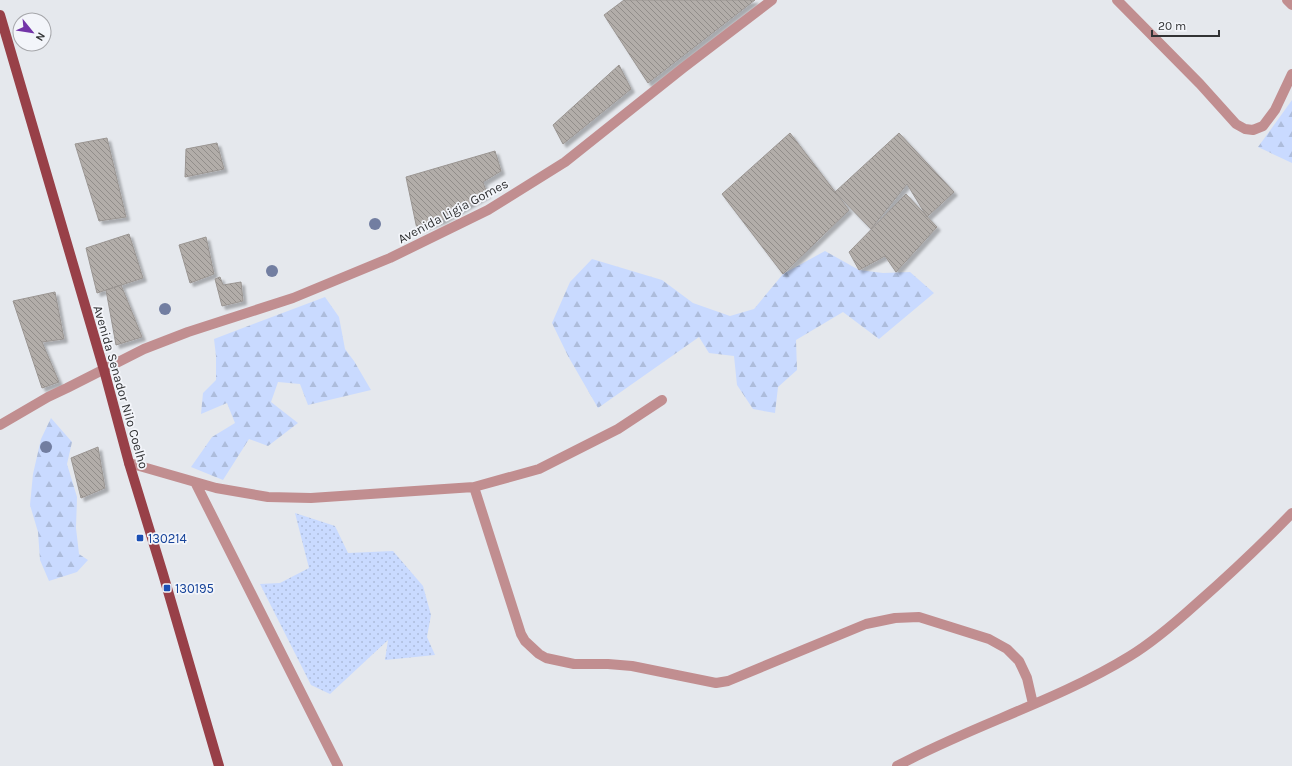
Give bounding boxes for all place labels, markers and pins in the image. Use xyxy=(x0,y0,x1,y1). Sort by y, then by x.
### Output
place label: 130214 xyxy=(148,531,187,546)
marker: 130214 xyxy=(135,533,145,543)
place label: 130195 xyxy=(175,581,214,596)
marker: 130195 xyxy=(162,583,172,593)

